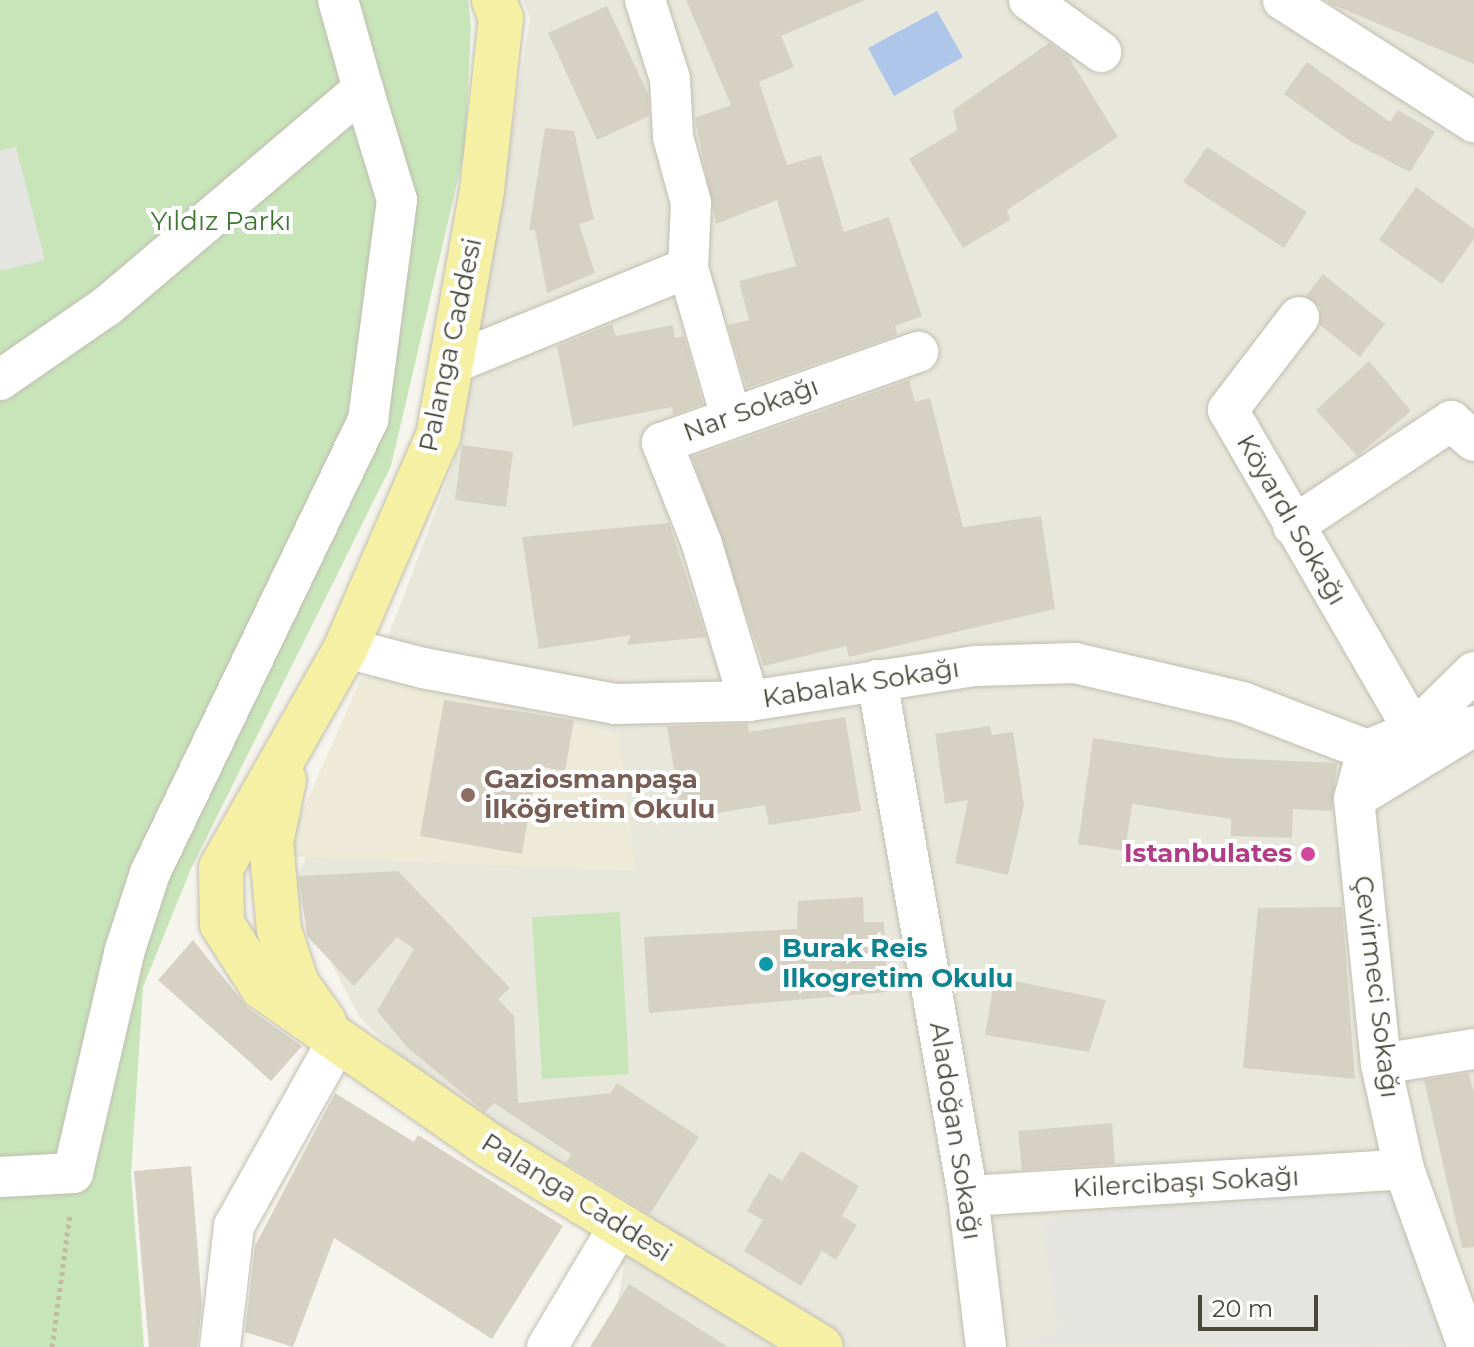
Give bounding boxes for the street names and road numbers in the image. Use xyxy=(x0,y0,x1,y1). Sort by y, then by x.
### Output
street label: Palanga Caddesi xyxy=(413,235,489,455)
street label: Nar Sokağı xyxy=(679,371,823,449)
street label: Köyardı Sokağı xyxy=(1229,429,1353,611)
street label: Kabalak Sokağı xyxy=(760,653,962,715)
street label: Çevirmeci Sokağı xyxy=(1347,874,1405,1100)
street label: Aladoğan Sokağı xyxy=(922,1020,988,1242)
street label: Palanga Caddesi xyxy=(475,1127,677,1269)
street label: Kilercibaşı Sokağı xyxy=(1072,1161,1300,1205)

